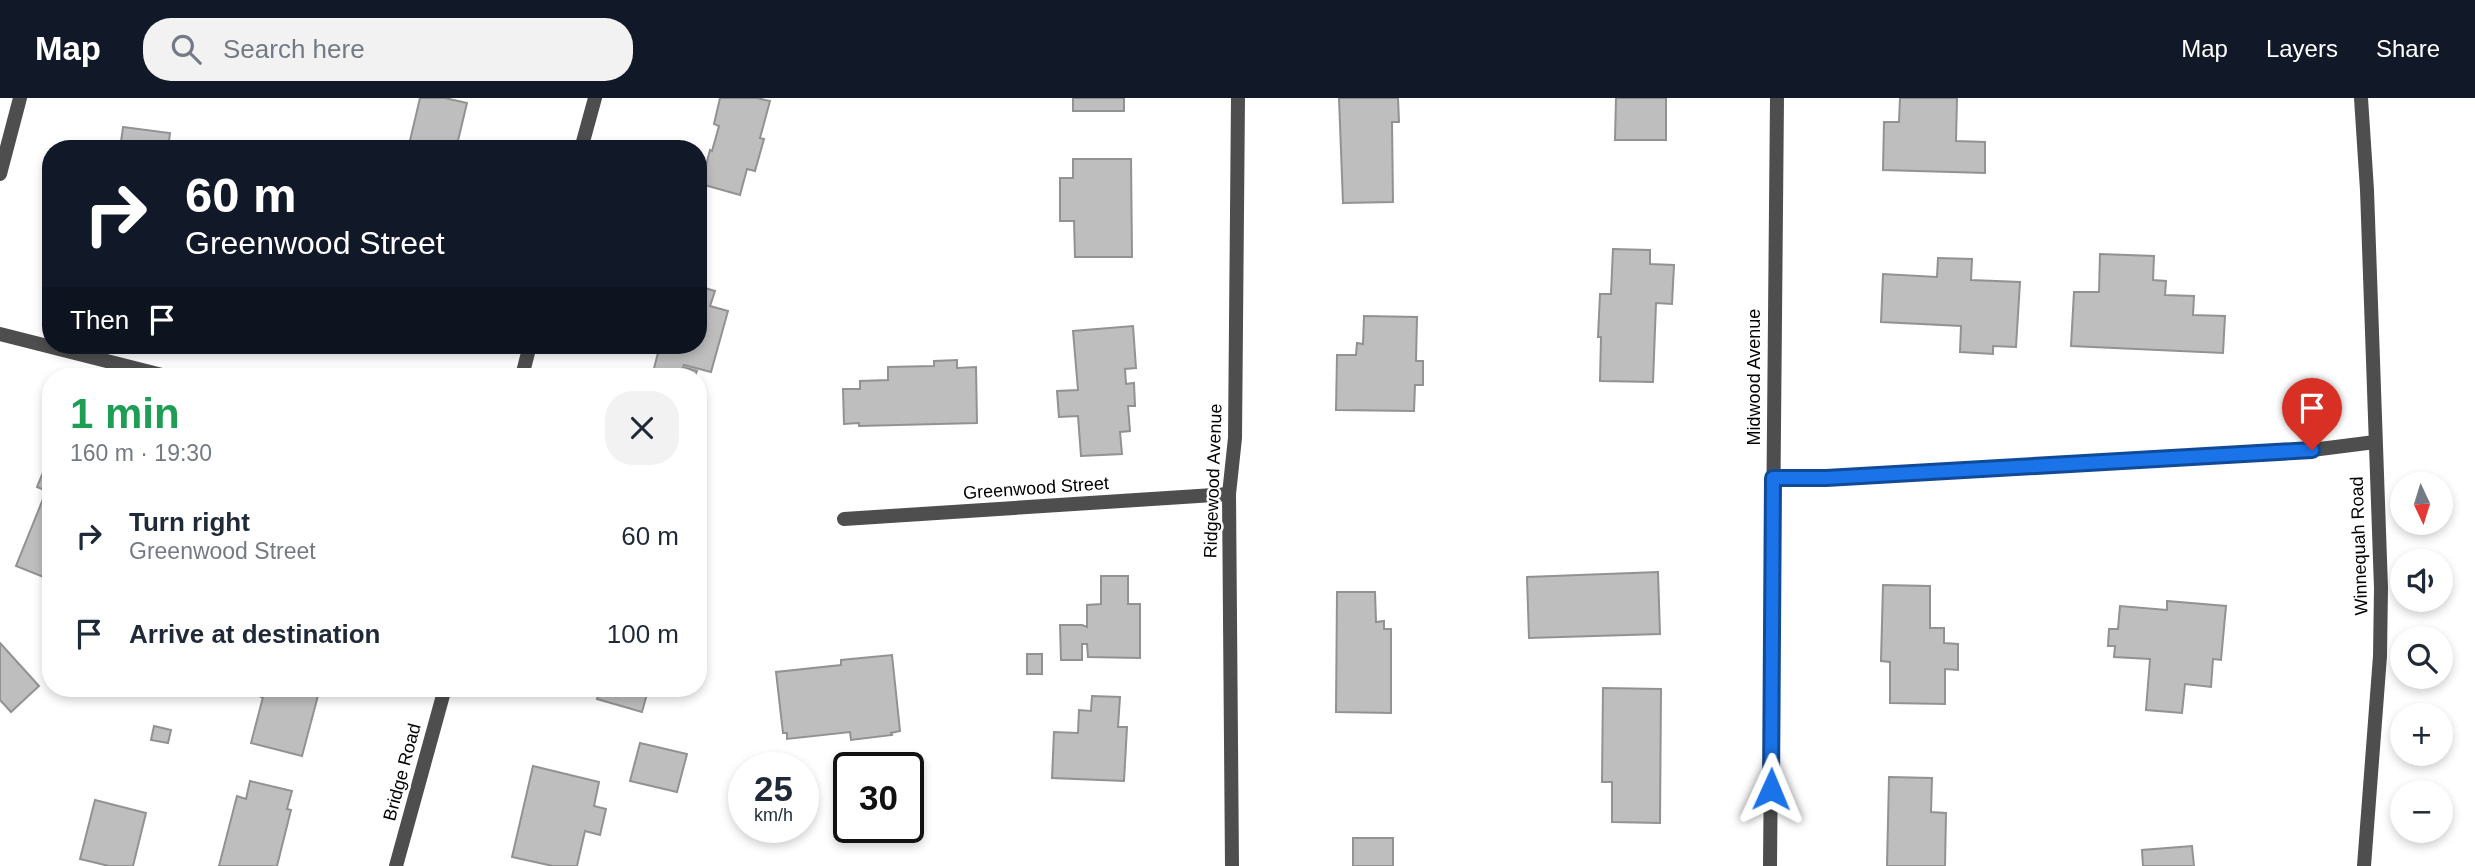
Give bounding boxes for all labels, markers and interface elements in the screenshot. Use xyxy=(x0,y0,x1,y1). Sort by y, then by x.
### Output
search box xyxy=(143,18,633,81)
text: Map xyxy=(35,30,101,67)
icon: search xyxy=(167,30,205,68)
text: Search here xyxy=(223,34,365,64)
text: Map xyxy=(2181,35,2228,62)
text: Layers xyxy=(2266,35,2338,62)
text: Share xyxy=(2376,35,2440,62)
icon: right xyxy=(70,168,161,259)
text: 60 m xyxy=(185,168,297,222)
text: Greenwood Street xyxy=(185,225,445,261)
icon: arrive xyxy=(143,301,181,339)
text: Then xyxy=(70,305,129,335)
street label: Midwood Avenue xyxy=(1744,309,1764,445)
pin xyxy=(2282,378,2342,450)
icon: arrive xyxy=(2293,389,2331,427)
text: 1 min xyxy=(70,390,180,437)
button: close xyxy=(605,391,679,465)
street label: Ridgewood Avenue xyxy=(1200,403,1226,559)
text: 160 m · 19:30 xyxy=(70,440,212,466)
north arrow xyxy=(2390,472,2454,536)
map controls xyxy=(2390,472,2453,843)
street label: Greenwood Street xyxy=(962,473,1110,503)
street label: Winnequah Road xyxy=(2347,476,2371,616)
text: Turn right xyxy=(129,507,250,537)
icon: right xyxy=(70,517,108,555)
text: 60 m xyxy=(621,521,679,551)
text: Greenwood Street xyxy=(129,538,316,564)
button: sound xyxy=(2390,549,2453,612)
icon: arrive xyxy=(70,615,108,653)
text: Arrive at destination xyxy=(129,619,380,649)
text: 100 m xyxy=(607,619,679,649)
button: search xyxy=(2390,626,2453,689)
button: + xyxy=(2390,703,2453,766)
street label: Bridge Road xyxy=(379,721,425,823)
speed limit sign: 30 xyxy=(833,752,924,843)
position arrow xyxy=(1734,752,1808,826)
text: 25 xyxy=(754,769,793,808)
button: − xyxy=(2390,780,2453,843)
text: km/h xyxy=(754,805,793,825)

